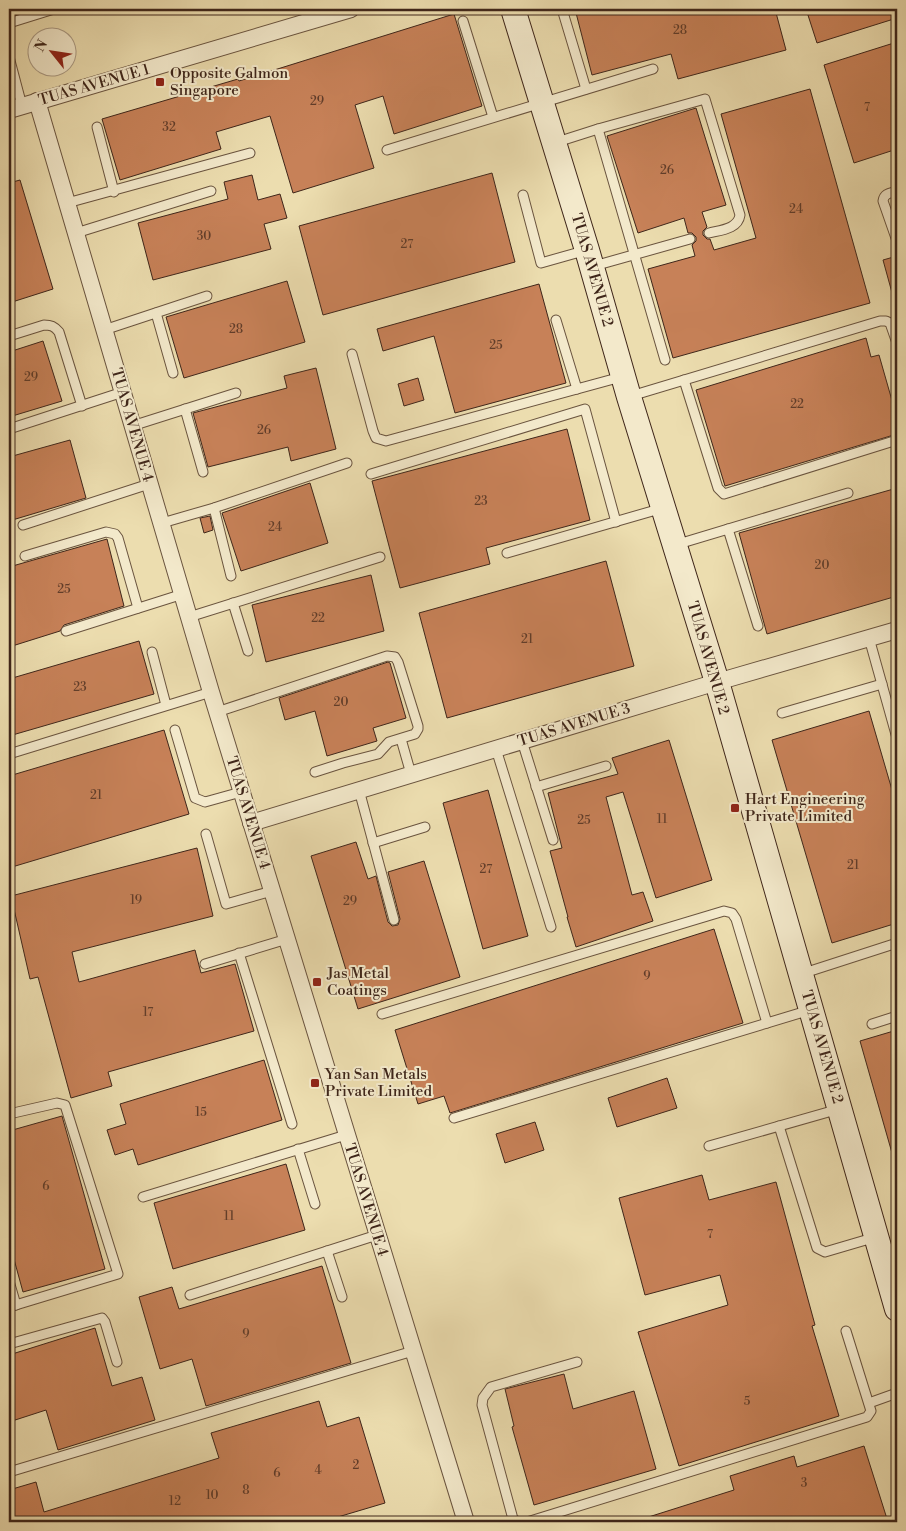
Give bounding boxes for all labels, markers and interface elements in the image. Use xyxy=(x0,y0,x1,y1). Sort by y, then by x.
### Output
house number: 28 xyxy=(673,23,687,38)
north arrow xyxy=(28,28,78,78)
text: N xyxy=(31,37,52,55)
street label: TUAS AVENUE 1 xyxy=(36,60,152,110)
place label: Opposite Galmon Singapore xyxy=(170,64,288,100)
marker: Opposite Galmon Singapore xyxy=(154,76,166,88)
house number: 29 xyxy=(310,94,324,109)
house number: 7 xyxy=(864,100,870,115)
house number: 32 xyxy=(162,120,176,135)
house number: 26 xyxy=(660,163,674,178)
house number: 24 xyxy=(789,202,803,217)
street label: TUAS AVENUE 2 xyxy=(567,211,617,329)
house number: 30 xyxy=(197,229,211,244)
house number: 27 xyxy=(401,237,413,252)
house number: 28 xyxy=(229,322,243,337)
house number: 25 xyxy=(489,338,503,353)
street label: TUAS AVENUE 4 xyxy=(107,366,157,484)
house number: 29 xyxy=(24,370,38,385)
house number: 22 xyxy=(790,397,804,412)
house number: 26 xyxy=(257,423,271,438)
house number: 23 xyxy=(474,494,488,509)
house number: 24 xyxy=(268,520,282,535)
house number: 20 xyxy=(815,558,829,573)
house number: 25 xyxy=(57,582,71,597)
street label: TUAS AVENUE 2 xyxy=(683,599,733,717)
house number: 22 xyxy=(311,611,325,626)
house number: 21 xyxy=(521,632,534,647)
house number: 23 xyxy=(73,680,87,695)
house number: 20 xyxy=(334,695,348,710)
street label: TUAS AVENUE 3 xyxy=(515,699,633,751)
street label: TUAS AVENUE 4 xyxy=(222,754,274,872)
house number: 21 xyxy=(90,788,103,803)
place label: Hart Engineering Private Limited xyxy=(745,790,865,826)
marker: Hart Engineering Private Limited xyxy=(729,802,741,814)
house number: 11 xyxy=(657,812,668,827)
house number: 25 xyxy=(577,813,591,828)
house number: 21 xyxy=(847,858,860,873)
house number: 27 xyxy=(480,862,492,877)
house number: 19 xyxy=(130,893,142,908)
house number: 29 xyxy=(343,894,357,909)
place label: Jas Metal Coatings xyxy=(326,964,390,1000)
house number: 9 xyxy=(643,969,651,984)
marker: Jas Metal Coatings xyxy=(311,976,323,988)
street label: TUAS AVENUE 2 xyxy=(797,988,847,1106)
house number: 17 xyxy=(143,1005,153,1020)
place label: Yan San Metals Private Limited xyxy=(324,1065,432,1101)
marker: Yan San Metals Private Limited xyxy=(309,1077,321,1089)
house number: 15 xyxy=(195,1105,207,1120)
street label: TUAS AVENUE 4 xyxy=(340,1141,392,1259)
house number: 6 xyxy=(42,1179,50,1194)
house number: 11 xyxy=(224,1209,235,1224)
house number: 7 xyxy=(707,1227,713,1242)
house number: 9 xyxy=(242,1327,250,1342)
house number: 5 xyxy=(744,1394,751,1409)
house number: 2 xyxy=(353,1458,360,1473)
house number: 4 xyxy=(314,1463,322,1478)
house number: 6 xyxy=(273,1466,281,1481)
house number: 3 xyxy=(801,1476,808,1491)
house number: 8 xyxy=(242,1483,250,1498)
house number: 10 xyxy=(206,1488,218,1503)
house number: 12 xyxy=(169,1494,181,1509)

